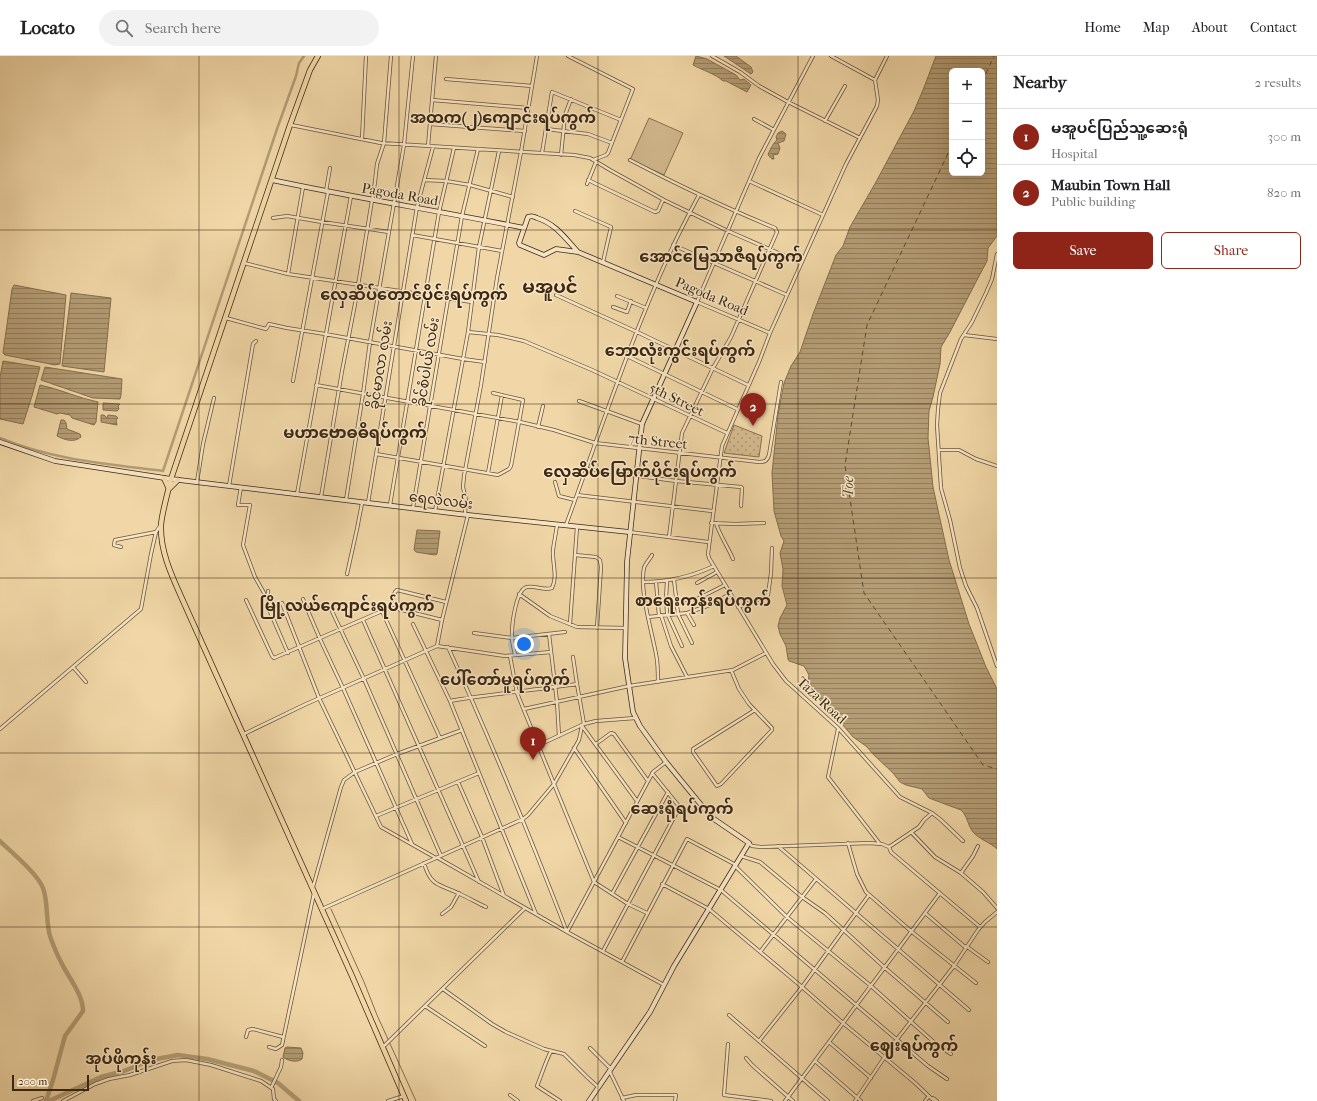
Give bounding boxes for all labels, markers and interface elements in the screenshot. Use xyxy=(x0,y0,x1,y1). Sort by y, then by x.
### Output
search box xyxy=(99,10,379,46)
text: Locato xyxy=(20,17,75,39)
icon: search xyxy=(113,17,135,39)
text: Search here xyxy=(145,19,221,37)
text: Home xyxy=(1084,19,1121,36)
text: Map xyxy=(1143,19,1170,36)
text: About xyxy=(1192,19,1228,36)
text: Contact xyxy=(1250,19,1297,36)
map controls xyxy=(949,68,985,176)
button: + xyxy=(949,68,985,104)
text: Nearby xyxy=(1013,72,1067,92)
text: 2 results xyxy=(1255,75,1301,90)
button: − xyxy=(949,104,985,140)
district label: အထက(၂)ကျောင်းရပ်ကွက် xyxy=(410,106,596,131)
text: မအူပင်ပြည်သူ့ဆေးရုံ xyxy=(1051,119,1188,137)
text: 1 xyxy=(1024,129,1028,144)
text: 300 m xyxy=(1268,129,1301,144)
button: locate xyxy=(949,140,985,176)
text: Hospital xyxy=(1051,146,1098,161)
text: Maubin Town Hall xyxy=(1051,176,1170,194)
street label: Pagoda Road xyxy=(360,179,440,210)
text: 2 xyxy=(1023,185,1029,200)
text: 820 m xyxy=(1267,185,1301,200)
text: Public building xyxy=(1051,194,1136,209)
button: Save xyxy=(1013,232,1153,269)
button: Share xyxy=(1161,232,1301,269)
district label: အောင်မြေသာဇီရပ်ကွက် xyxy=(639,245,803,270)
street label: Pagoda Road xyxy=(673,273,751,320)
district label: မအူပင် xyxy=(522,275,578,301)
district label: လှေဆိပ်တောင်ပိုင်းရပ်ကွက် xyxy=(320,283,508,308)
street label: ခိုင်စံပါယ် လမ်း xyxy=(410,316,446,408)
street label: ခိုင်မာလာ လမ်း xyxy=(363,319,399,411)
district label: ဘောလုံးကွင်းရပ်ကွက် xyxy=(605,339,756,364)
street label: 5th Street xyxy=(647,379,707,420)
pin: 2 xyxy=(740,393,766,426)
district label: မဟာဗောဓဓိရပ်ကွက် xyxy=(283,421,427,446)
street label: 7th Street xyxy=(627,430,688,453)
district label: လှေဆိပ်မြောက်ပိုင်းရပ်ကွက် xyxy=(543,460,737,485)
water label: Toe xyxy=(839,475,857,498)
street label: ရေလဲလမ်း xyxy=(408,486,474,516)
district label: စာရေးကုန်းရပ်ကွက် xyxy=(635,589,771,614)
district label: မြို့လယ်ကျောင်းရပ်ကွက် xyxy=(260,594,435,619)
your location xyxy=(514,634,534,654)
district label: ပေါ်တော်မူရပ်ကွက် xyxy=(440,668,570,693)
street label: Taza Road xyxy=(793,673,850,728)
pin: 1 xyxy=(520,727,546,760)
district label: ဆေးရုံရပ်ကွက် xyxy=(630,797,734,822)
district label: ဈေးရပ်ကွက် xyxy=(870,1034,959,1059)
district label: အုပ်ဖိုကုန်း xyxy=(85,1047,157,1072)
scale bar xyxy=(12,1073,89,1092)
text: 200 m xyxy=(18,1075,47,1088)

